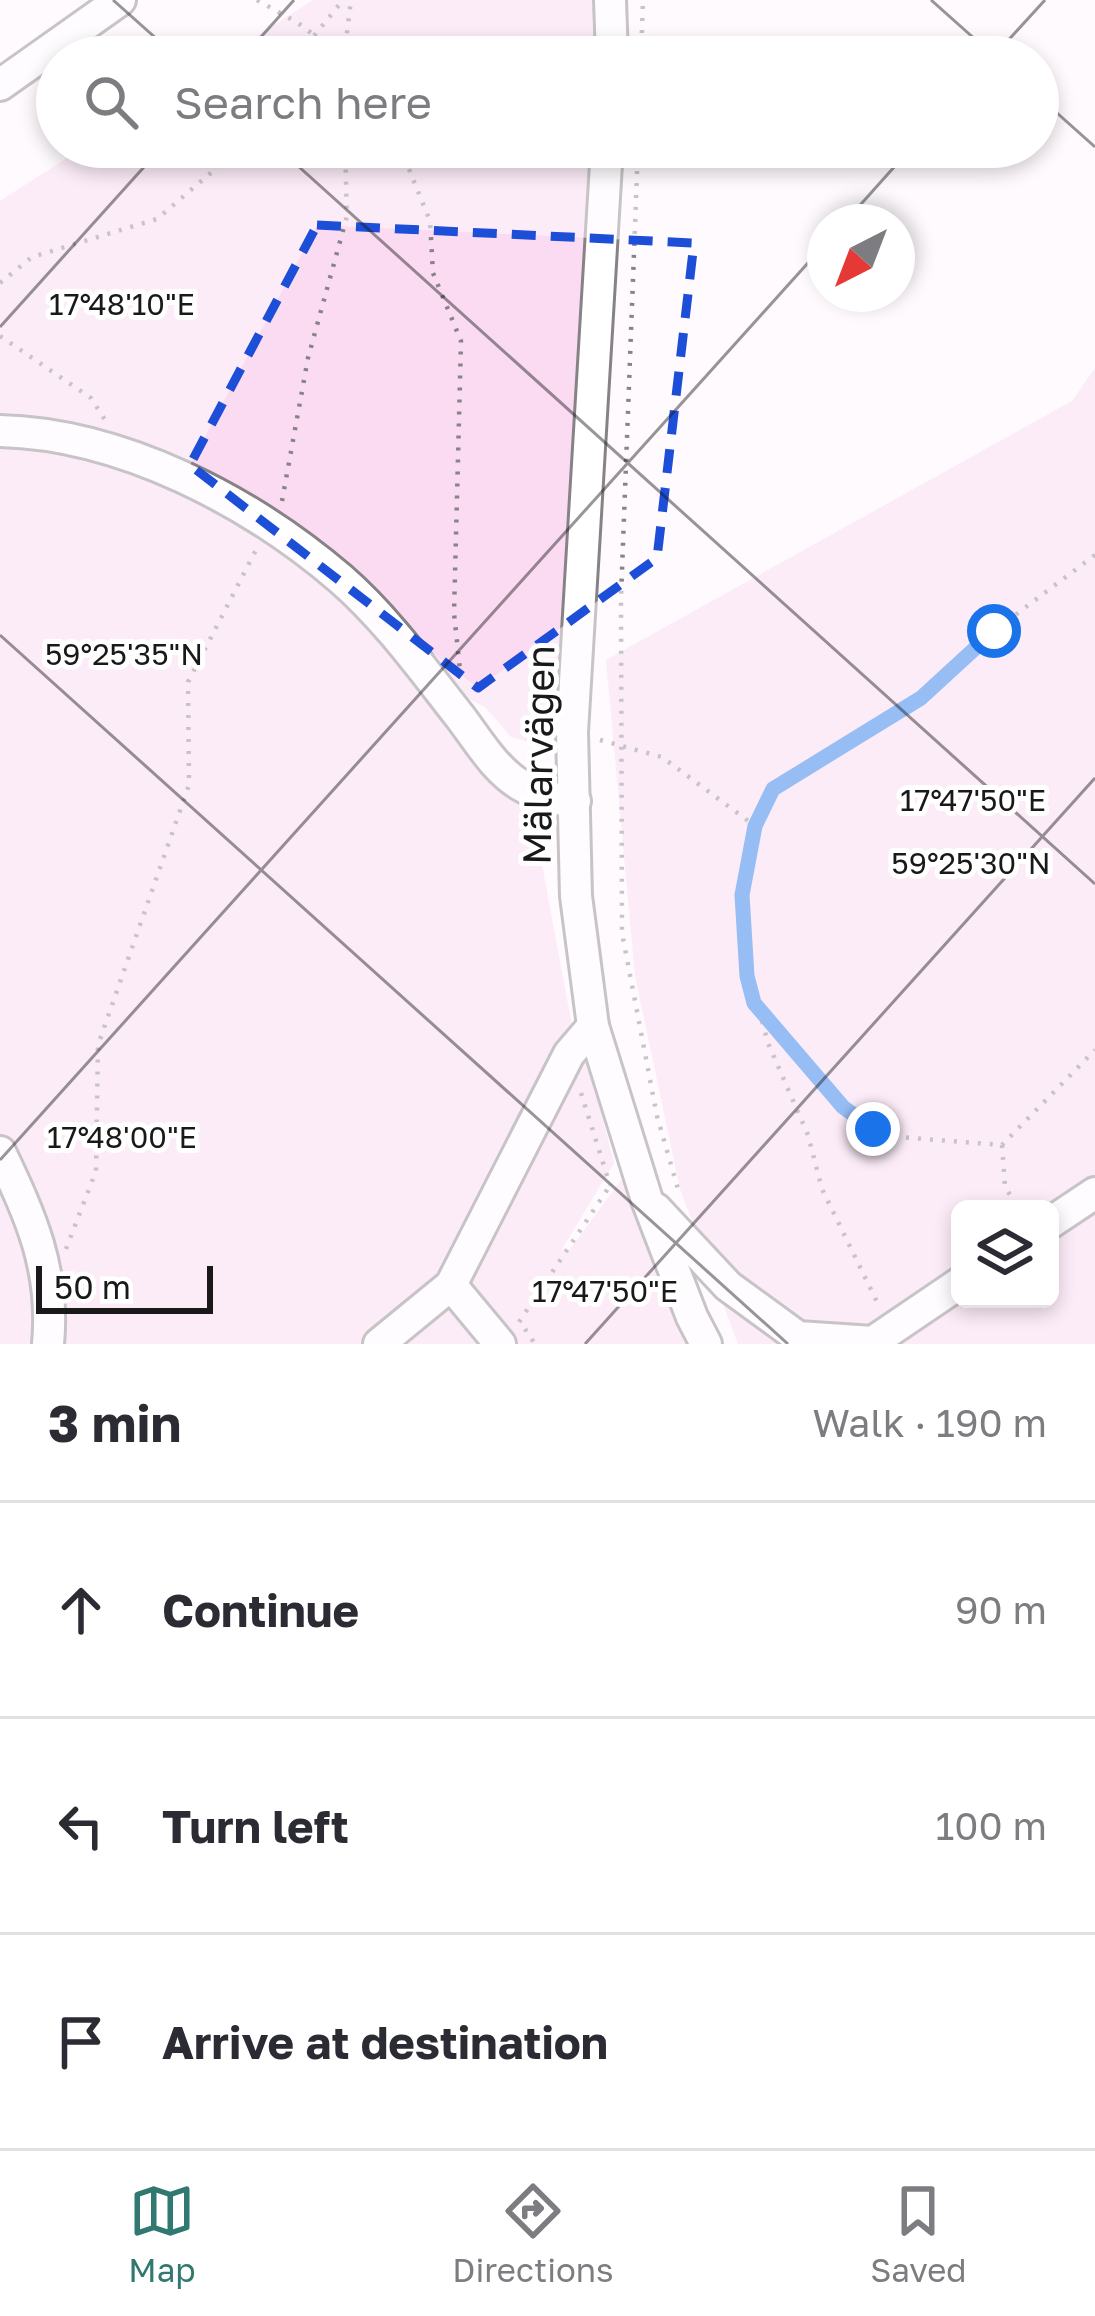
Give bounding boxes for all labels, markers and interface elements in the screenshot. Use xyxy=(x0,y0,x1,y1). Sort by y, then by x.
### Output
search box xyxy=(36,36,1059,168)
icon: search xyxy=(78,69,144,135)
text: Search here xyxy=(174,75,432,129)
north arrow xyxy=(807,204,915,312)
text: 17°48'10"E xyxy=(49,286,195,322)
route start xyxy=(967,604,1021,658)
text: 59°25'35"N xyxy=(45,636,203,672)
street label: Mälarvägen xyxy=(513,645,563,865)
text: 17°47'50"E xyxy=(900,782,1046,818)
text: 59°25'30"N xyxy=(891,845,1051,881)
route end xyxy=(846,1102,900,1156)
text: 17°48'00"E xyxy=(47,1119,197,1155)
map controls xyxy=(951,1200,1059,1308)
button: layers xyxy=(951,1200,1059,1308)
scale bar xyxy=(36,1260,213,1313)
text: 50 m xyxy=(54,1267,131,1306)
text: 17°47'50"E xyxy=(532,1273,678,1309)
text: 3 min xyxy=(48,1392,181,1453)
text: Walk · 190 m xyxy=(812,1399,1047,1446)
icon: ahead xyxy=(48,1577,114,1643)
text: Continue xyxy=(162,1583,359,1637)
text: 90 m xyxy=(955,1586,1047,1633)
icon: left xyxy=(48,1793,114,1859)
text: Turn left xyxy=(162,1799,349,1853)
text: 100 m xyxy=(935,1802,1047,1849)
icon: arrive xyxy=(48,2009,114,2075)
text: Arrive at destination xyxy=(162,2015,608,2069)
tab: Map xyxy=(128,2178,196,2289)
tab: Directions xyxy=(452,2178,614,2289)
tab: Saved xyxy=(870,2178,967,2289)

